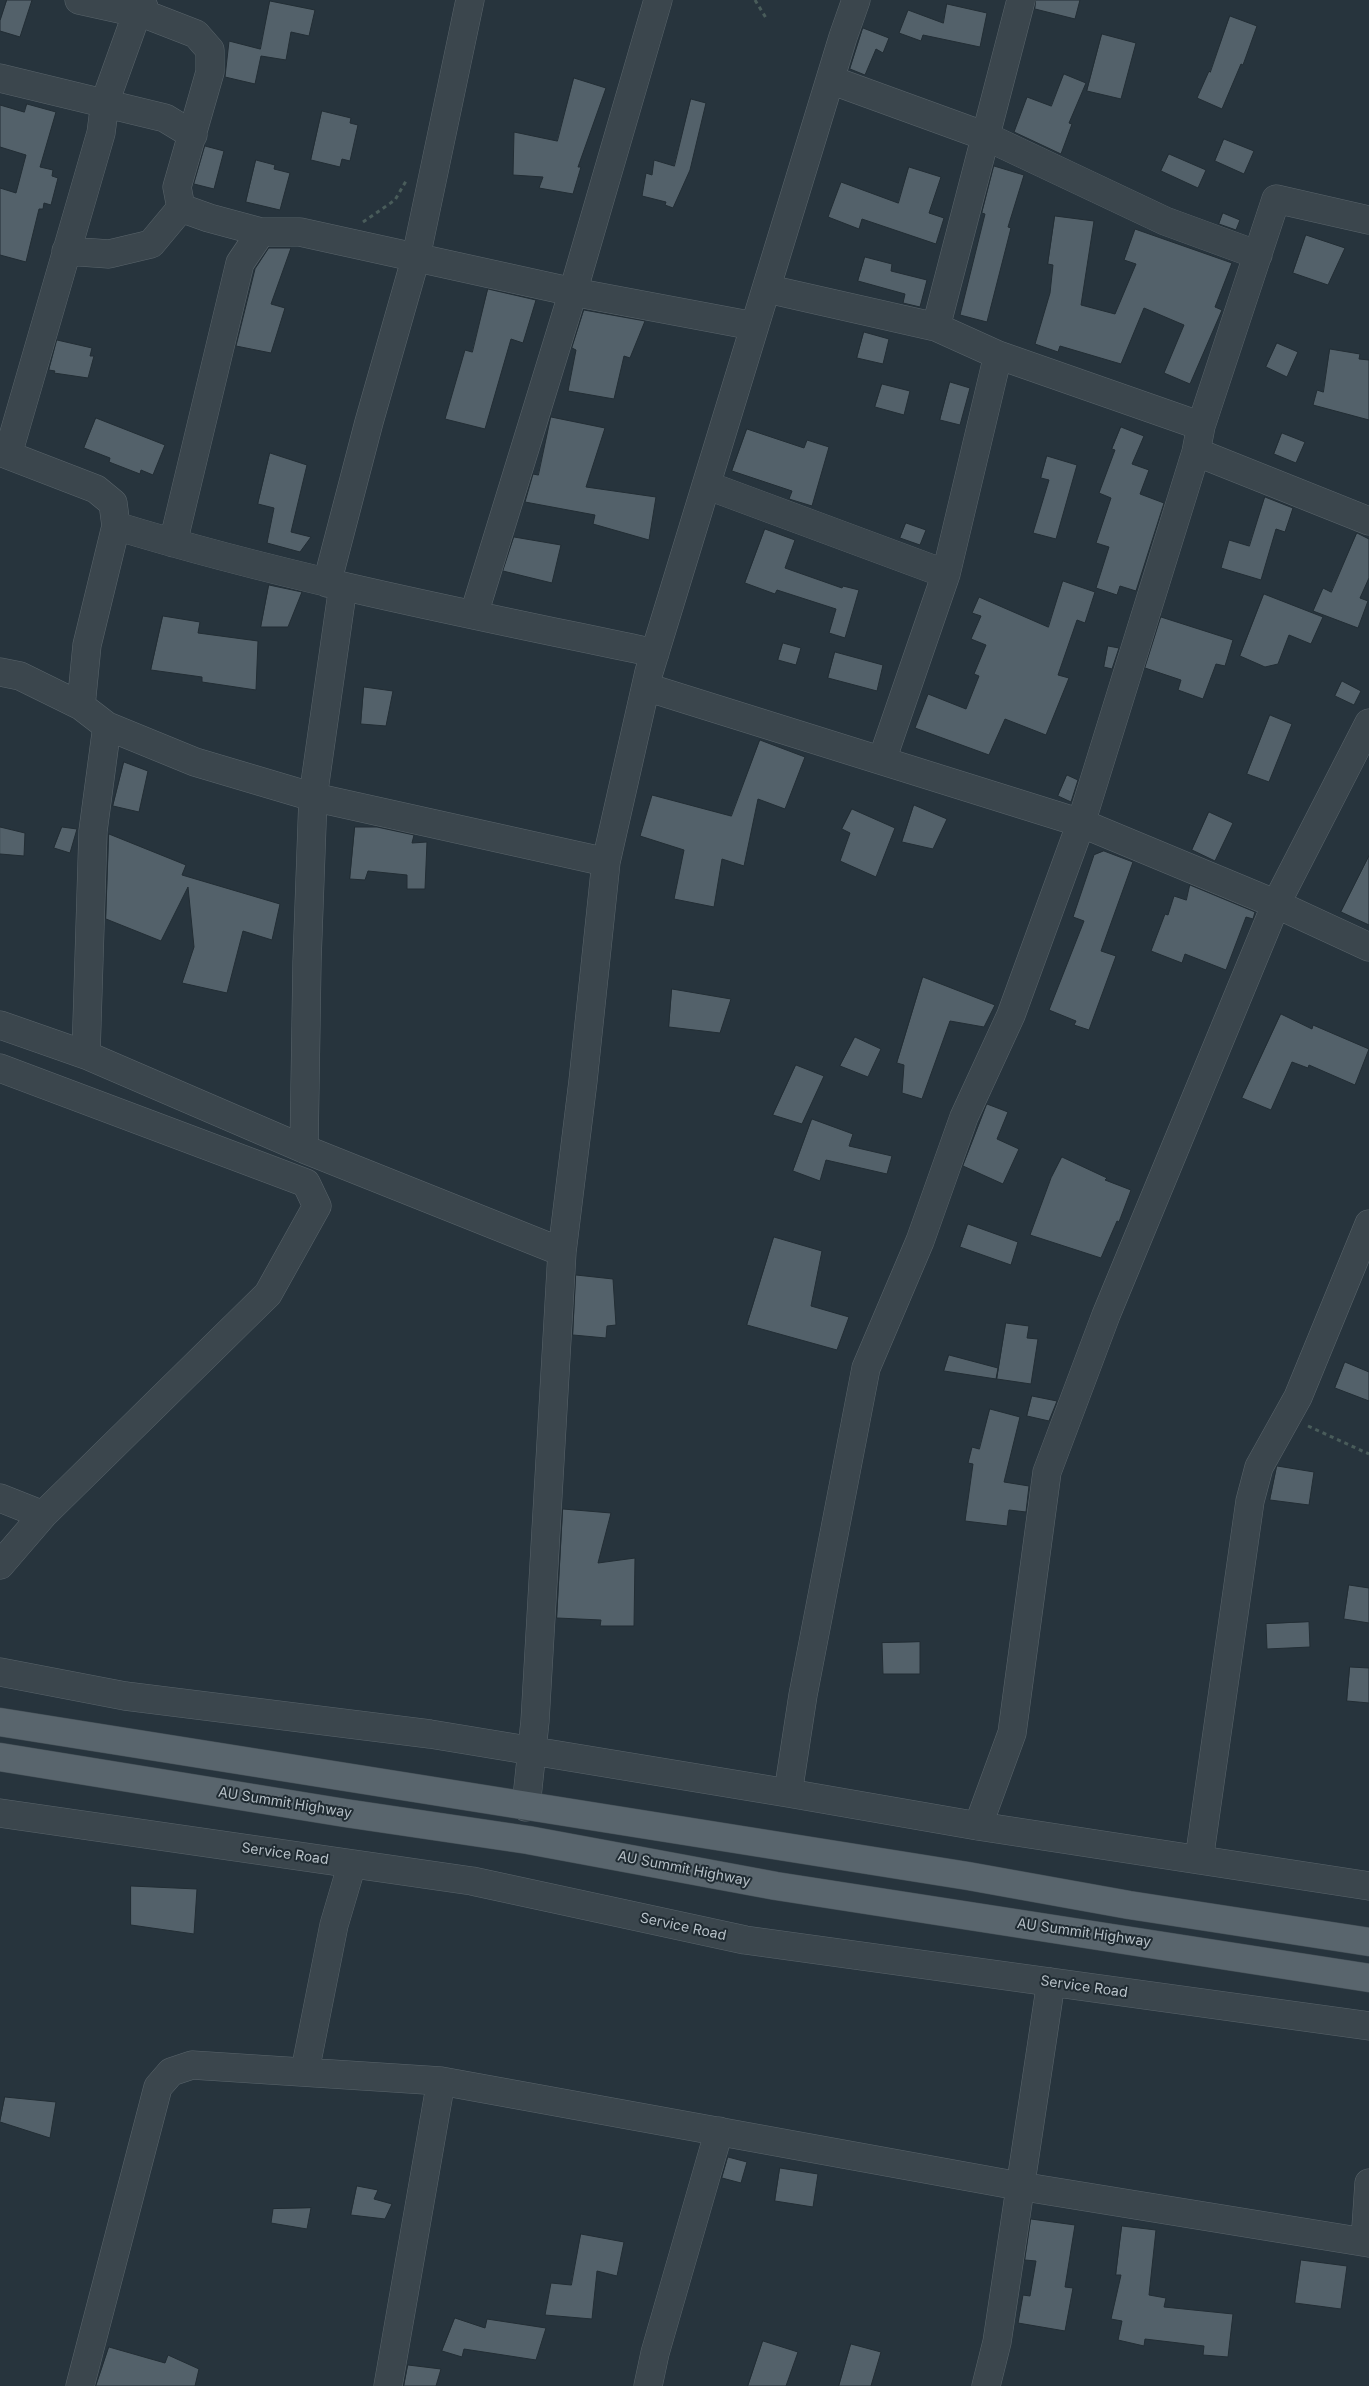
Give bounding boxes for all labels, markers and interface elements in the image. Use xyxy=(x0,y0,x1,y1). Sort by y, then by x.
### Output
street label: AU Summit Highway xyxy=(217,1784,353,1822)
street label: Service Road xyxy=(240,1840,330,1868)
street label: AU Summit Highway xyxy=(616,1848,752,1890)
street label: Service Road xyxy=(638,1910,728,1944)
street label: AU Summit Highway xyxy=(1016,1915,1152,1951)
street label: Service Road xyxy=(1039,1973,1129,2001)

